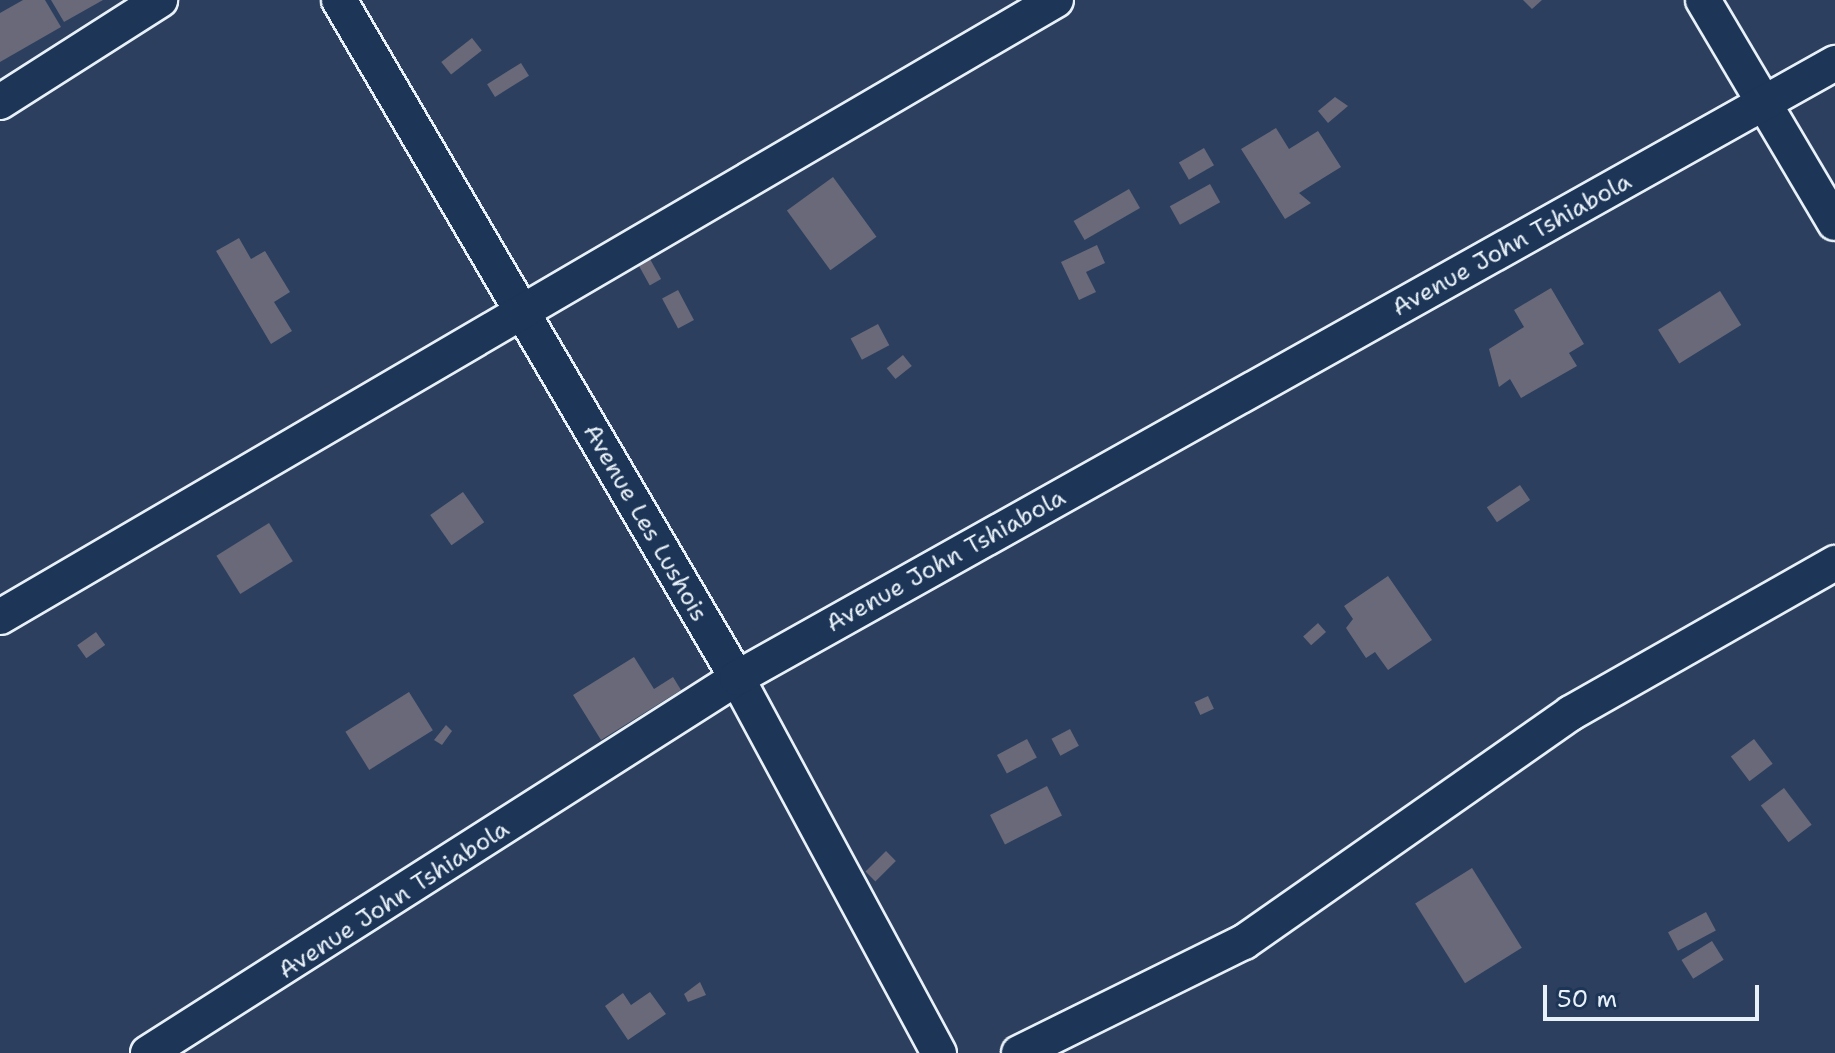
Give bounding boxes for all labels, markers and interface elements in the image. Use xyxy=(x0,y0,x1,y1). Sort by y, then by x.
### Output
street label: Avenue John Tshiabola xyxy=(1387,167,1637,323)
street label: Avenue Les Lushois xyxy=(577,419,713,627)
street label: Avenue John Tshiabola xyxy=(821,483,1071,639)
street label: Avenue John Tshiabola xyxy=(273,815,515,985)
scale bar xyxy=(1547,969,1763,1019)
text: 50 m xyxy=(1557,983,1617,1015)

